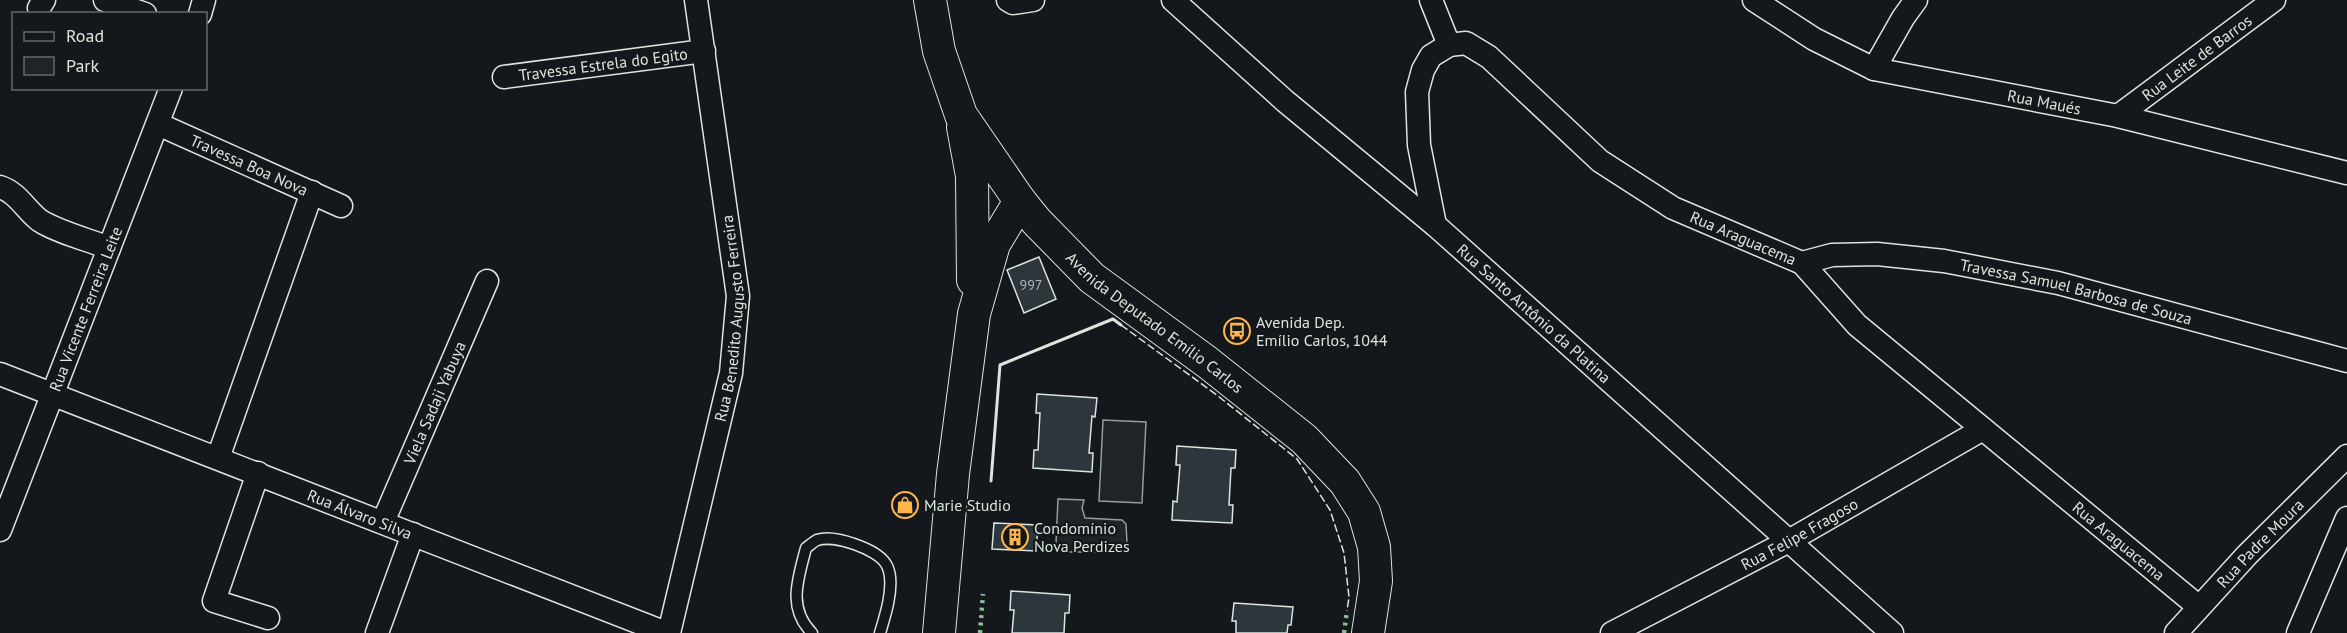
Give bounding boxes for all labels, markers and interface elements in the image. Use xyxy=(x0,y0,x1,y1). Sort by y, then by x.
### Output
street label: Rua Leite de Barros xyxy=(2138,10,2256,105)
legend xyxy=(12,12,207,90)
text: Road xyxy=(66,24,104,47)
street label: Travessa Estrela do Egito xyxy=(518,43,689,85)
text: Park xyxy=(66,54,99,77)
street label: Rua Maués xyxy=(2006,85,2083,119)
street label: Travessa Boa Nova xyxy=(187,130,311,200)
street label: Rua Araguacema xyxy=(1687,206,1799,269)
street label: Rua Benedito Augusto Ferreira xyxy=(710,214,748,423)
street label: Rua Vicente Ferreira Leite xyxy=(45,224,126,394)
street label: Rua Santo Antônio da Platina xyxy=(1453,239,1615,387)
street label: Avenida Deputado Emílio Carlos xyxy=(1062,248,1248,397)
street label: Travessa Samuel Barbosa de Souza xyxy=(1958,254,2194,329)
house number: 997 xyxy=(1020,276,1042,294)
place label: Avenida Dep. Emílio Carlos, 1044 xyxy=(1256,312,1388,350)
bus stop icon: Avenida Dep. Emílio Carlos, 1044 xyxy=(1222,316,1252,346)
street label: Viela Sadaji Yabuya xyxy=(399,338,470,468)
street label: Rua Álvaro Silva xyxy=(304,484,415,543)
shop icon: Marie Studio xyxy=(890,490,920,520)
street label: Rua Felipe Fragoso xyxy=(1737,493,1861,574)
place label: Marie Studio xyxy=(924,495,1011,515)
street label: Rua Padre Moura xyxy=(2212,495,2308,592)
street label: Rua Araguacema xyxy=(2069,497,2169,585)
place label: Condomínio Nova Perdizes xyxy=(1034,518,1130,556)
building icon: Condomínio Nova Perdizes xyxy=(1000,522,1030,552)

